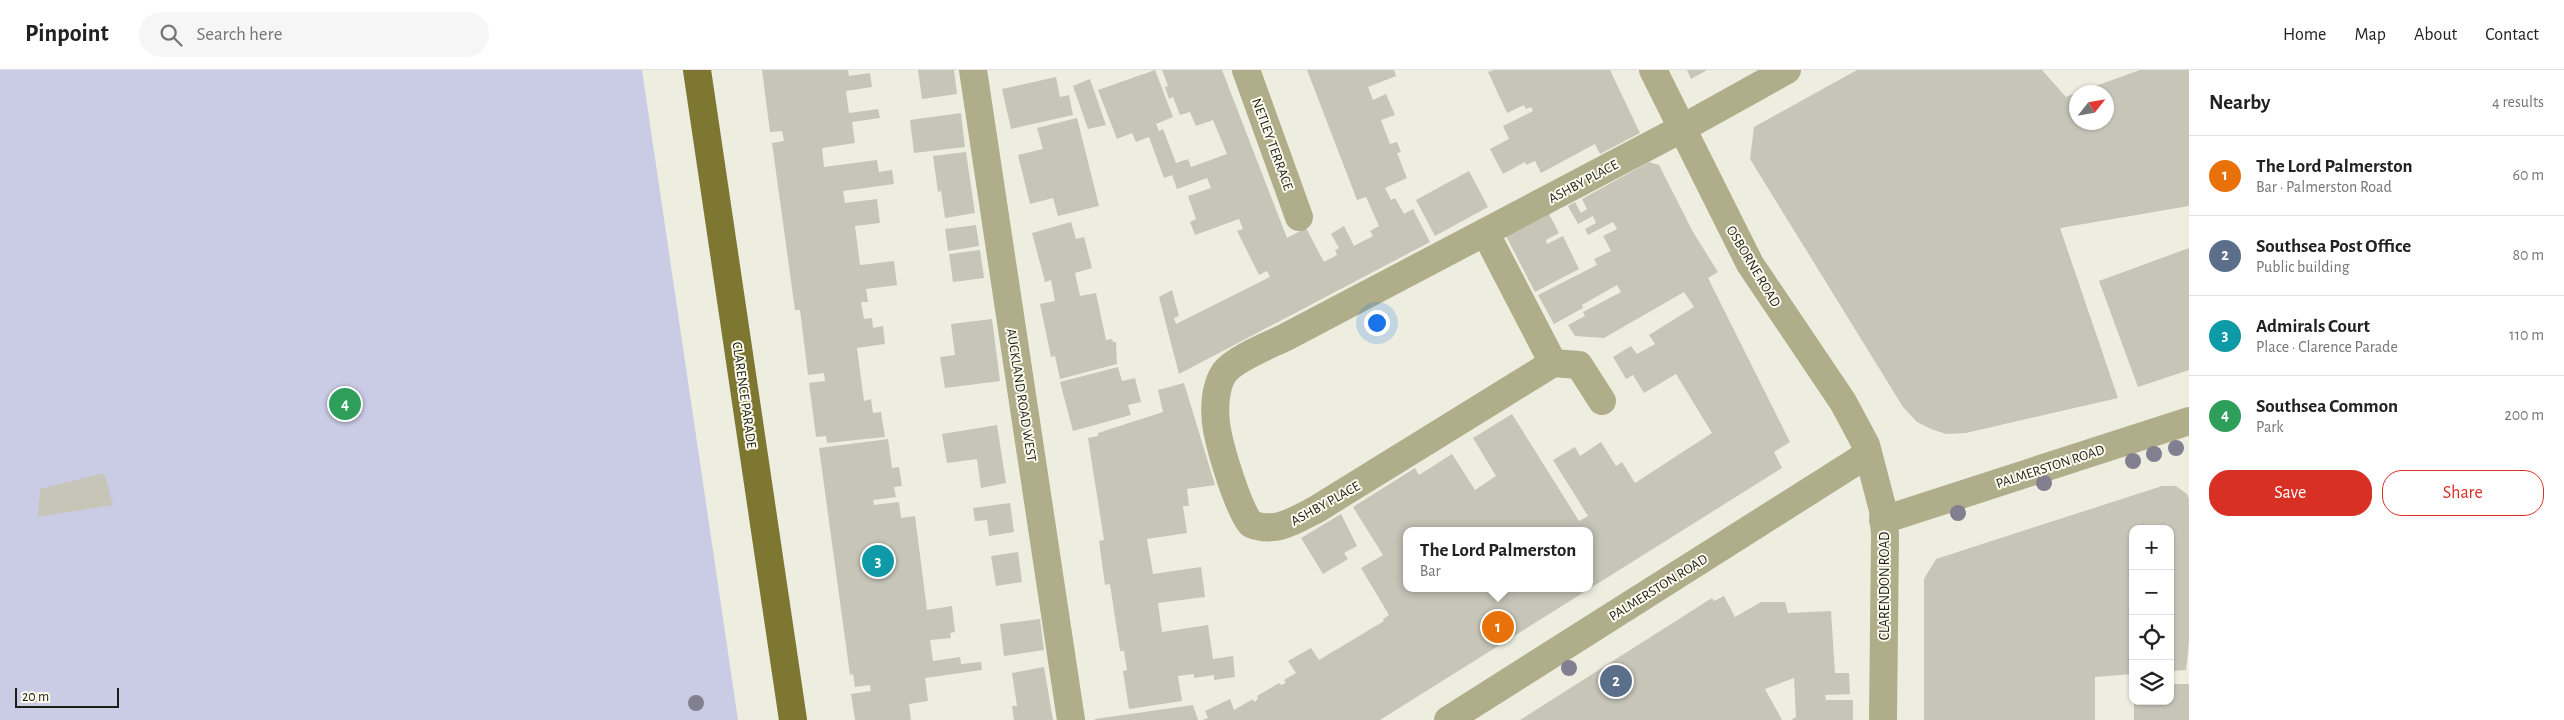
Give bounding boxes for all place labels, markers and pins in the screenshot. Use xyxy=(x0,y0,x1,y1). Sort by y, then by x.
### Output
pin: 4 xyxy=(329,385,361,423)
pin: 3 xyxy=(862,542,894,580)
pin: 1 xyxy=(1482,608,1514,646)
pin: 2 xyxy=(1600,662,1632,700)

